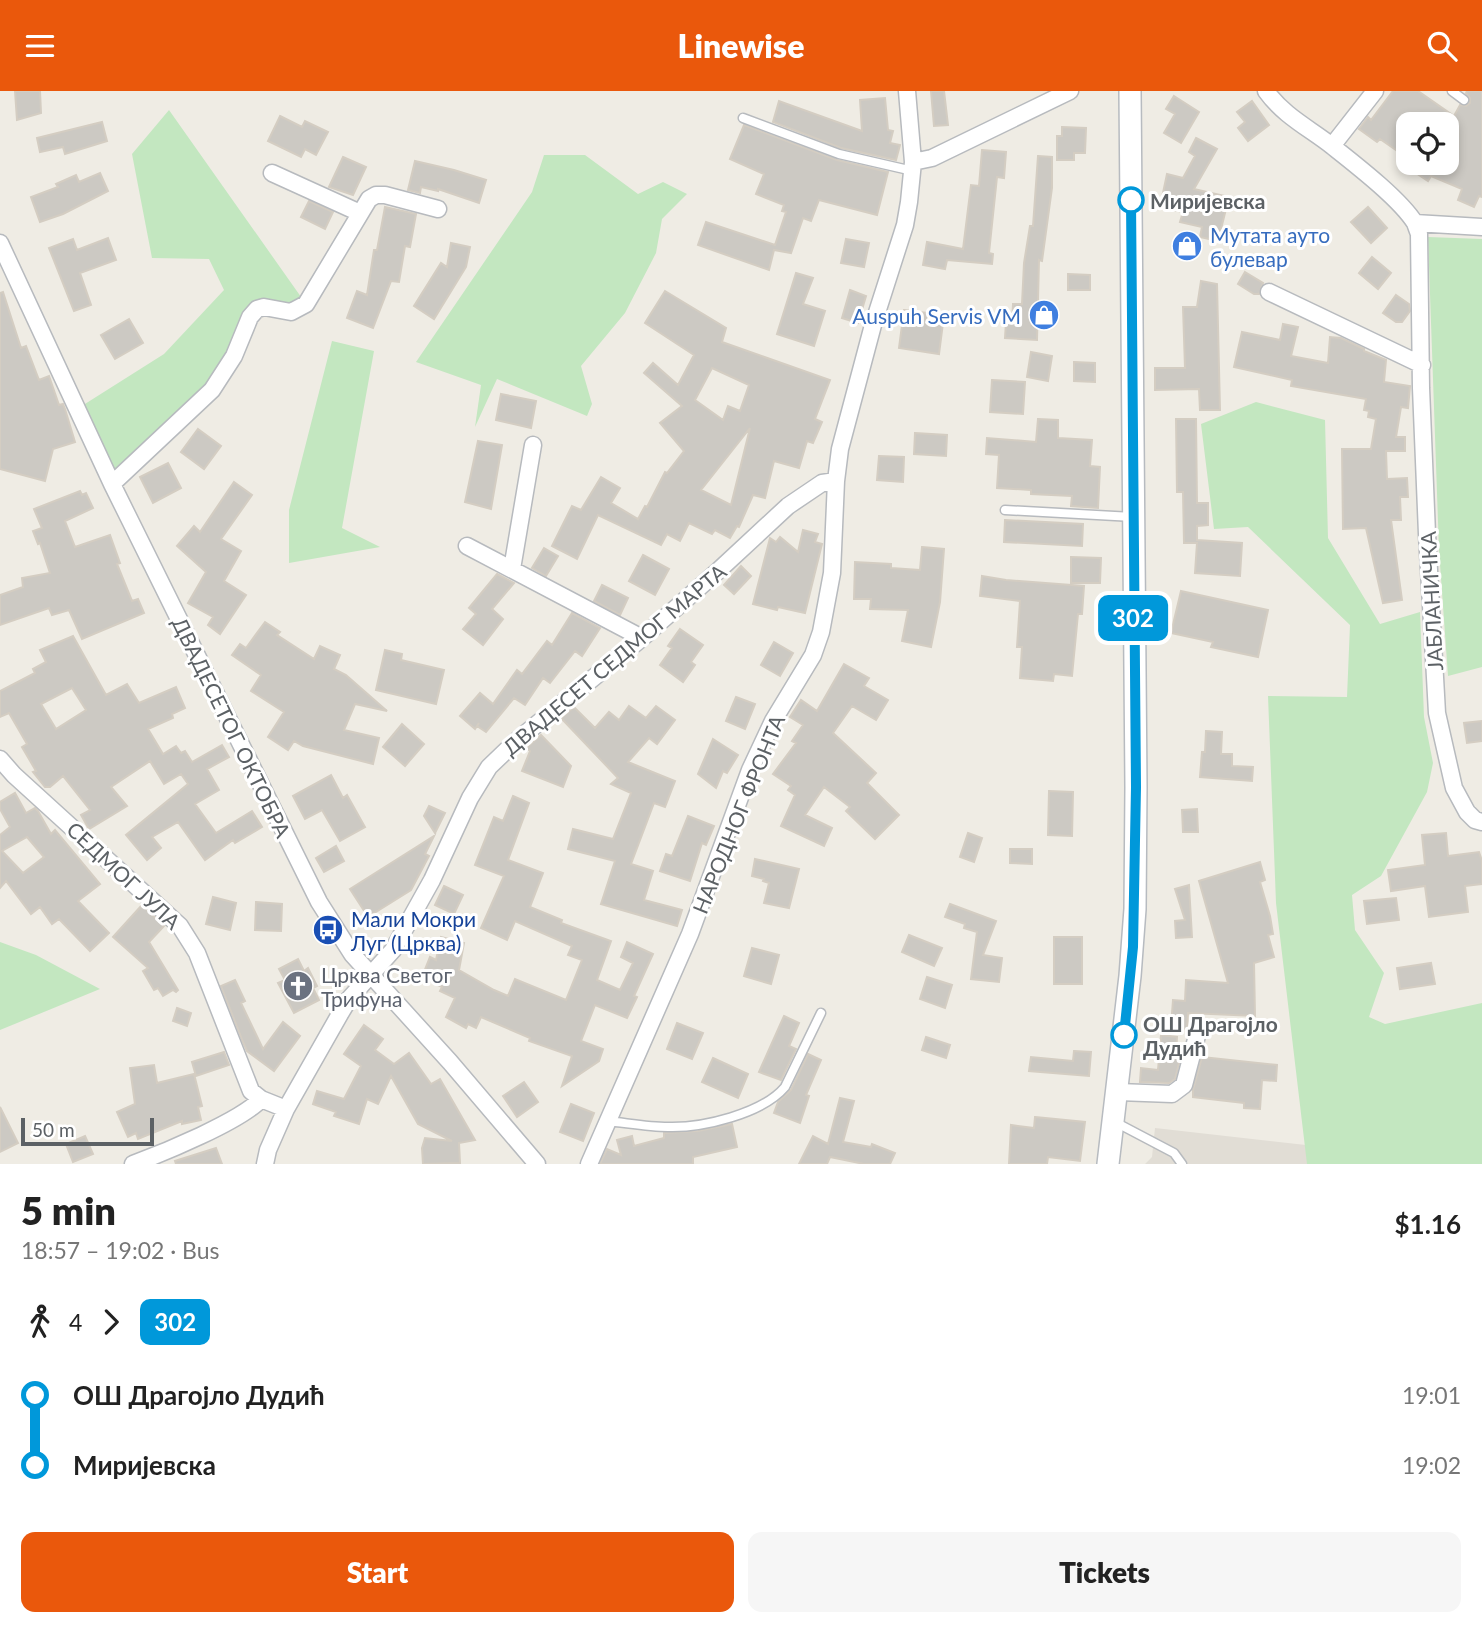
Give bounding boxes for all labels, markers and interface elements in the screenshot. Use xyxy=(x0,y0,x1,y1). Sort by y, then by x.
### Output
text: Linewise xyxy=(678,26,804,65)
icon: menu xyxy=(21,27,59,65)
icon: search xyxy=(1423,27,1461,65)
map controls xyxy=(1396,112,1459,175)
button: locate xyxy=(1396,112,1459,175)
marker: Миријевска xyxy=(1118,187,1144,213)
place label: Миријевска xyxy=(1150,188,1265,213)
place label: Мутата ауто булевар xyxy=(1210,222,1330,271)
shop icon: Мутата ауто булевар xyxy=(1170,229,1204,263)
shop icon: Auspuh Servis VM xyxy=(1027,298,1061,332)
place label: Auspuh Servis VM xyxy=(852,303,1021,328)
street label: ЈАБЛАНИЧКА xyxy=(1415,530,1447,671)
street label: ДВАДЕСЕТ СЕДМОГ МАРТА xyxy=(497,558,731,760)
line badge: 302 xyxy=(1093,595,1173,641)
text: 302 xyxy=(1112,603,1154,632)
street label: ДВАДЕСЕТОГ ОКТОБРА xyxy=(168,613,297,842)
street label: НАРОДНОГ ФРОНТА xyxy=(687,710,790,917)
street label: СЕДМОГ ЈУЛА xyxy=(62,816,186,934)
place label: Мали Мокри Луг (Црква) xyxy=(350,906,476,955)
bus stop icon: Мали Мокри Луг (Црква) xyxy=(311,913,345,947)
place label: Црква Светог Трифуна xyxy=(321,962,452,1011)
church icon: Црква Светог Трифуна xyxy=(281,969,315,1003)
place label: ОШ Драгојло Дудић xyxy=(1143,1011,1278,1060)
marker: ОШ Драгојло Дудић xyxy=(1111,1022,1137,1048)
scale bar xyxy=(21,1115,154,1147)
text: 50 m xyxy=(32,1118,75,1141)
text: 5 min xyxy=(21,1187,116,1233)
text: $1.16 xyxy=(1395,1208,1461,1240)
text: 18:57 – 19:02 · Bus xyxy=(21,1236,220,1264)
icon: walk xyxy=(21,1303,59,1341)
icon: forward xyxy=(92,1303,130,1341)
text: 302 xyxy=(154,1307,196,1336)
text: 4 xyxy=(69,1308,82,1336)
text: ОШ Драгојло Дудић xyxy=(73,1379,325,1411)
text: 19:01 xyxy=(1402,1381,1461,1409)
text: Миријевска xyxy=(73,1449,216,1481)
text: 19:02 xyxy=(1402,1451,1461,1479)
button: Start xyxy=(21,1532,734,1612)
button: Tickets xyxy=(748,1532,1461,1612)

